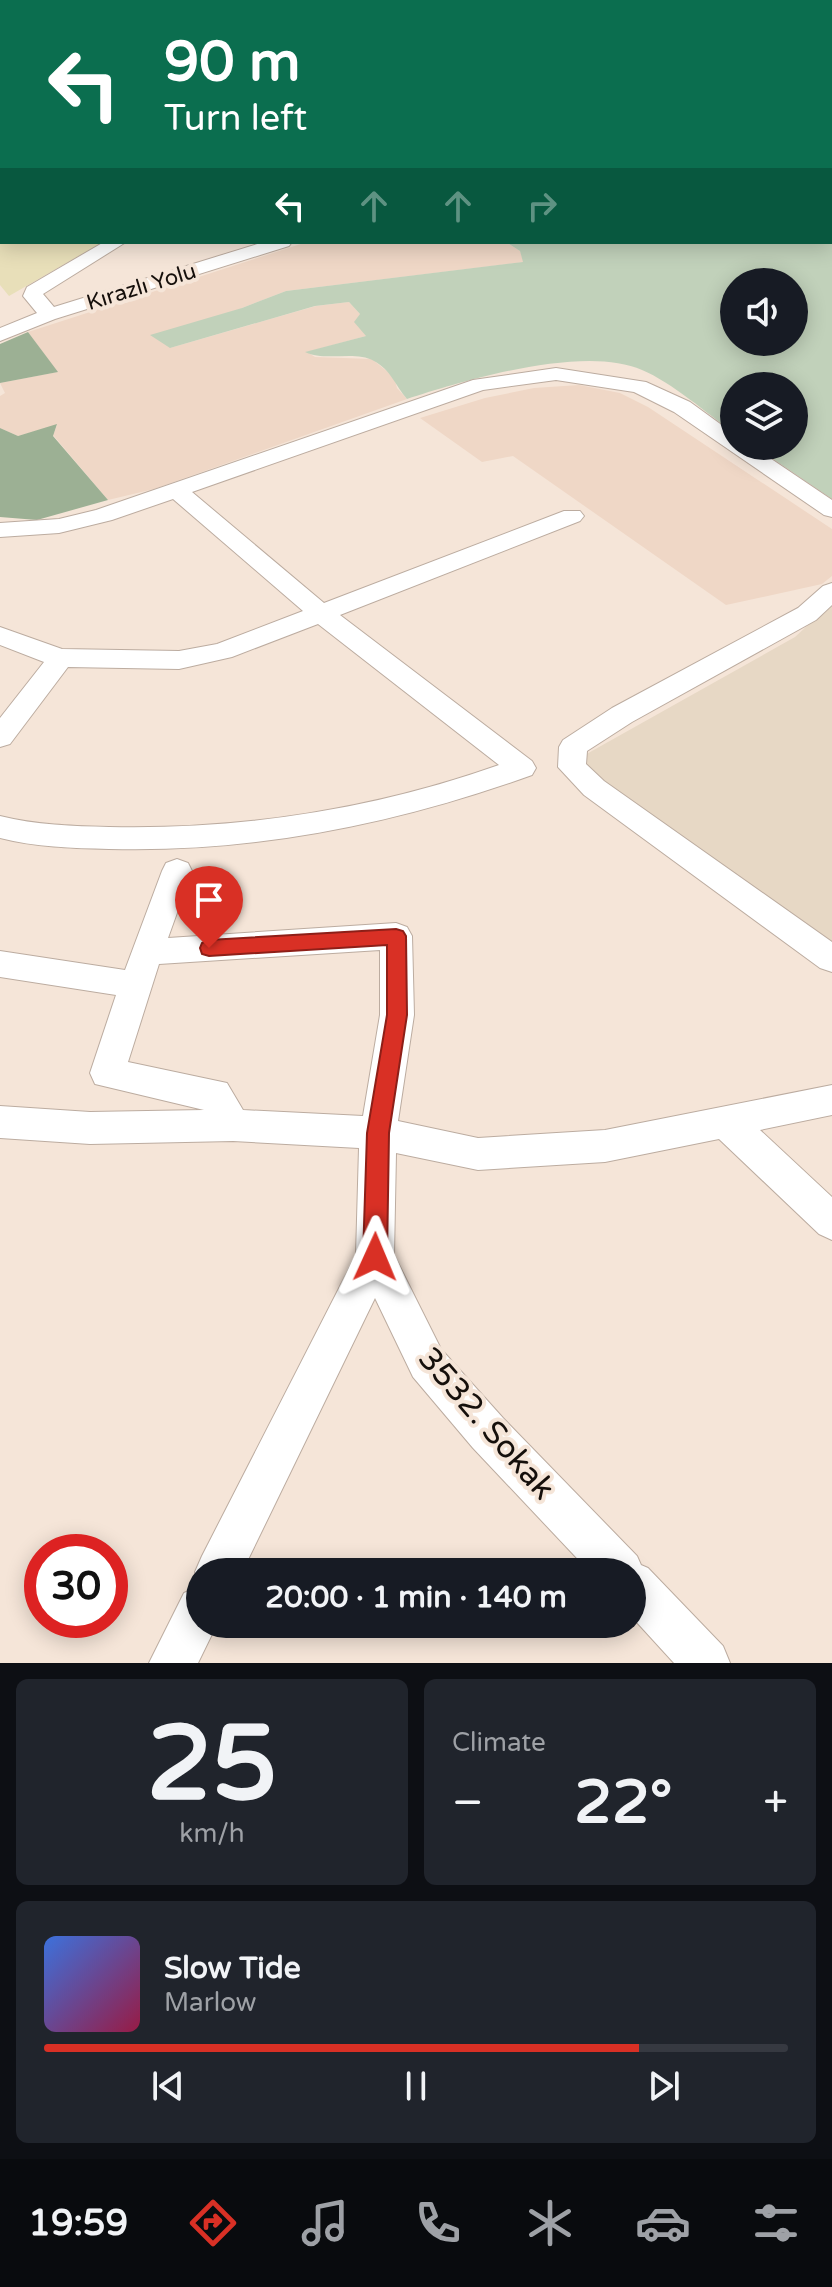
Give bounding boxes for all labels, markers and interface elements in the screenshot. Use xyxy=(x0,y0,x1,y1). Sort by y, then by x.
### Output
text: 90 m xyxy=(164,29,300,96)
icon: left xyxy=(32,32,136,136)
text: Turn left xyxy=(164,97,307,140)
icon: left xyxy=(268,184,312,228)
icon: ahead xyxy=(352,184,396,228)
icon: ahead xyxy=(436,184,480,228)
icon: right xyxy=(520,184,564,228)
street label: Kırazlı Yolu xyxy=(83,258,199,316)
map controls xyxy=(720,268,808,460)
button: sound xyxy=(720,268,808,356)
button: layers xyxy=(720,372,808,460)
pin xyxy=(175,866,243,948)
icon: arrive xyxy=(187,878,231,922)
position arrow xyxy=(333,1215,417,1299)
street label: 3532. Sokak xyxy=(410,1340,563,1507)
speed limit sign: 30 xyxy=(24,1534,128,1638)
text: 20:00 · 1 min · 140 m xyxy=(265,1579,567,1616)
text: 25 xyxy=(147,1703,277,1828)
text: Climate xyxy=(452,1727,546,1758)
text: 22° xyxy=(574,1767,672,1839)
text: − xyxy=(452,1777,483,1830)
text: + xyxy=(763,1777,788,1830)
text: km/h xyxy=(179,1818,245,1849)
text: Slow Tide xyxy=(164,1950,301,1987)
text: Marlow xyxy=(164,1987,256,2018)
icon: previous xyxy=(146,2064,190,2108)
icon: pause xyxy=(394,2064,438,2108)
icon: next xyxy=(642,2064,686,2108)
icon: directions xyxy=(185,2195,241,2251)
icon: music xyxy=(297,2195,353,2251)
icon: phone xyxy=(410,2195,466,2251)
icon: climate xyxy=(522,2195,578,2251)
icon: car xyxy=(635,2195,691,2251)
icon: filters xyxy=(748,2195,804,2251)
text: 19:59 xyxy=(28,2202,128,2245)

